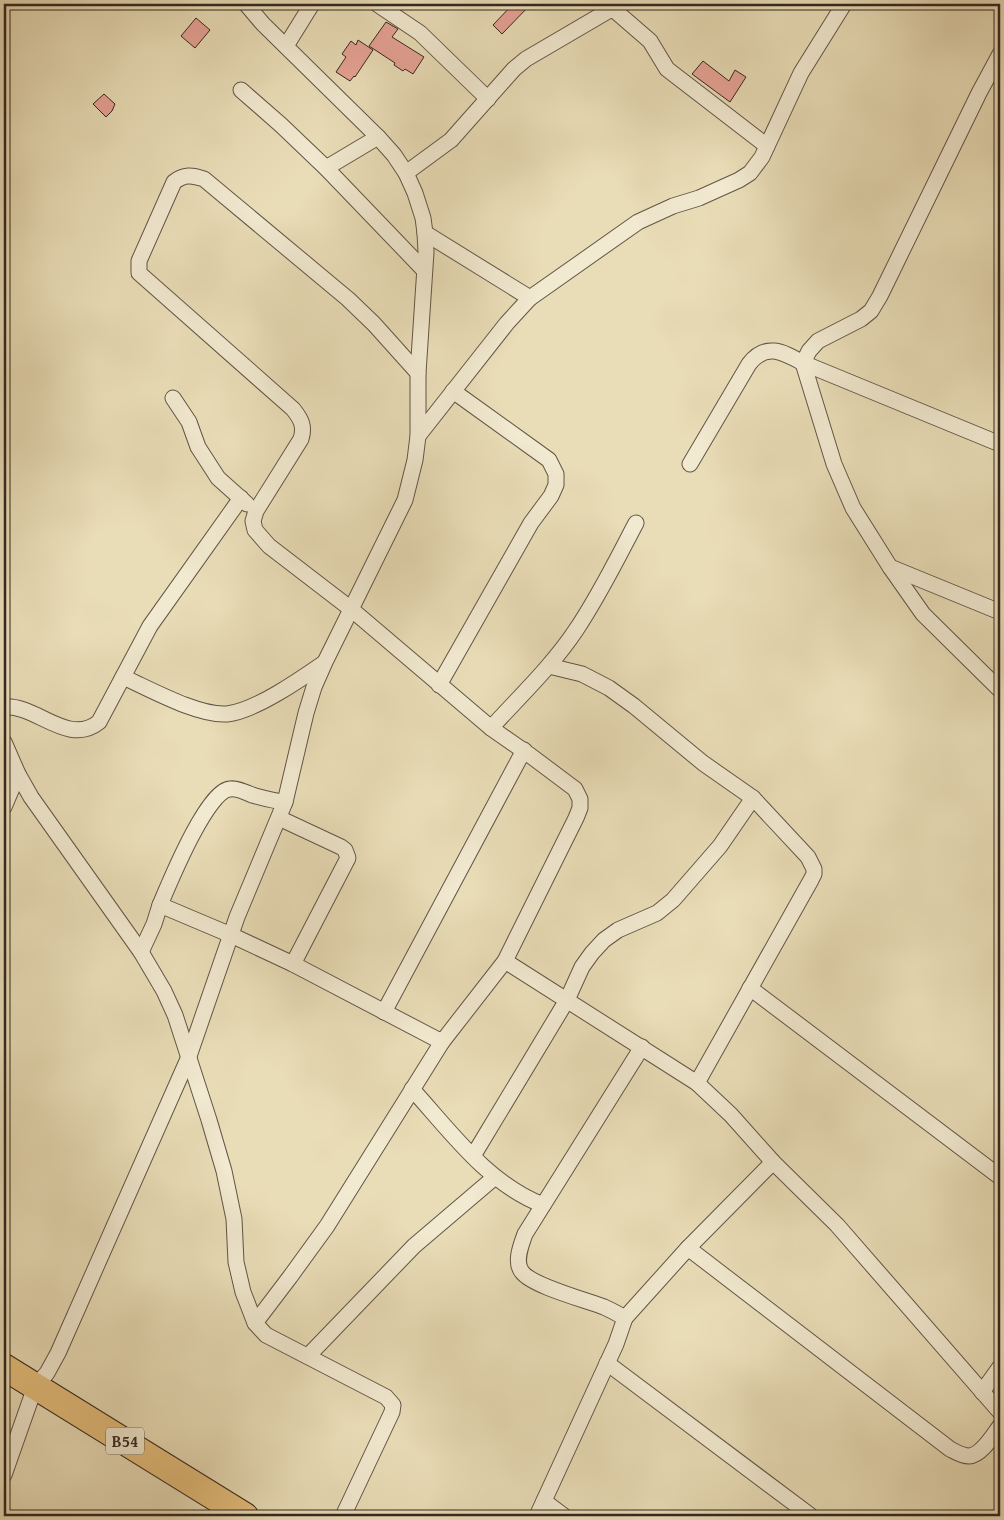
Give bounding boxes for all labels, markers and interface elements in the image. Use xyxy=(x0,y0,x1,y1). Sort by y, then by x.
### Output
road number: B54 xyxy=(106,1428,144,1454)

